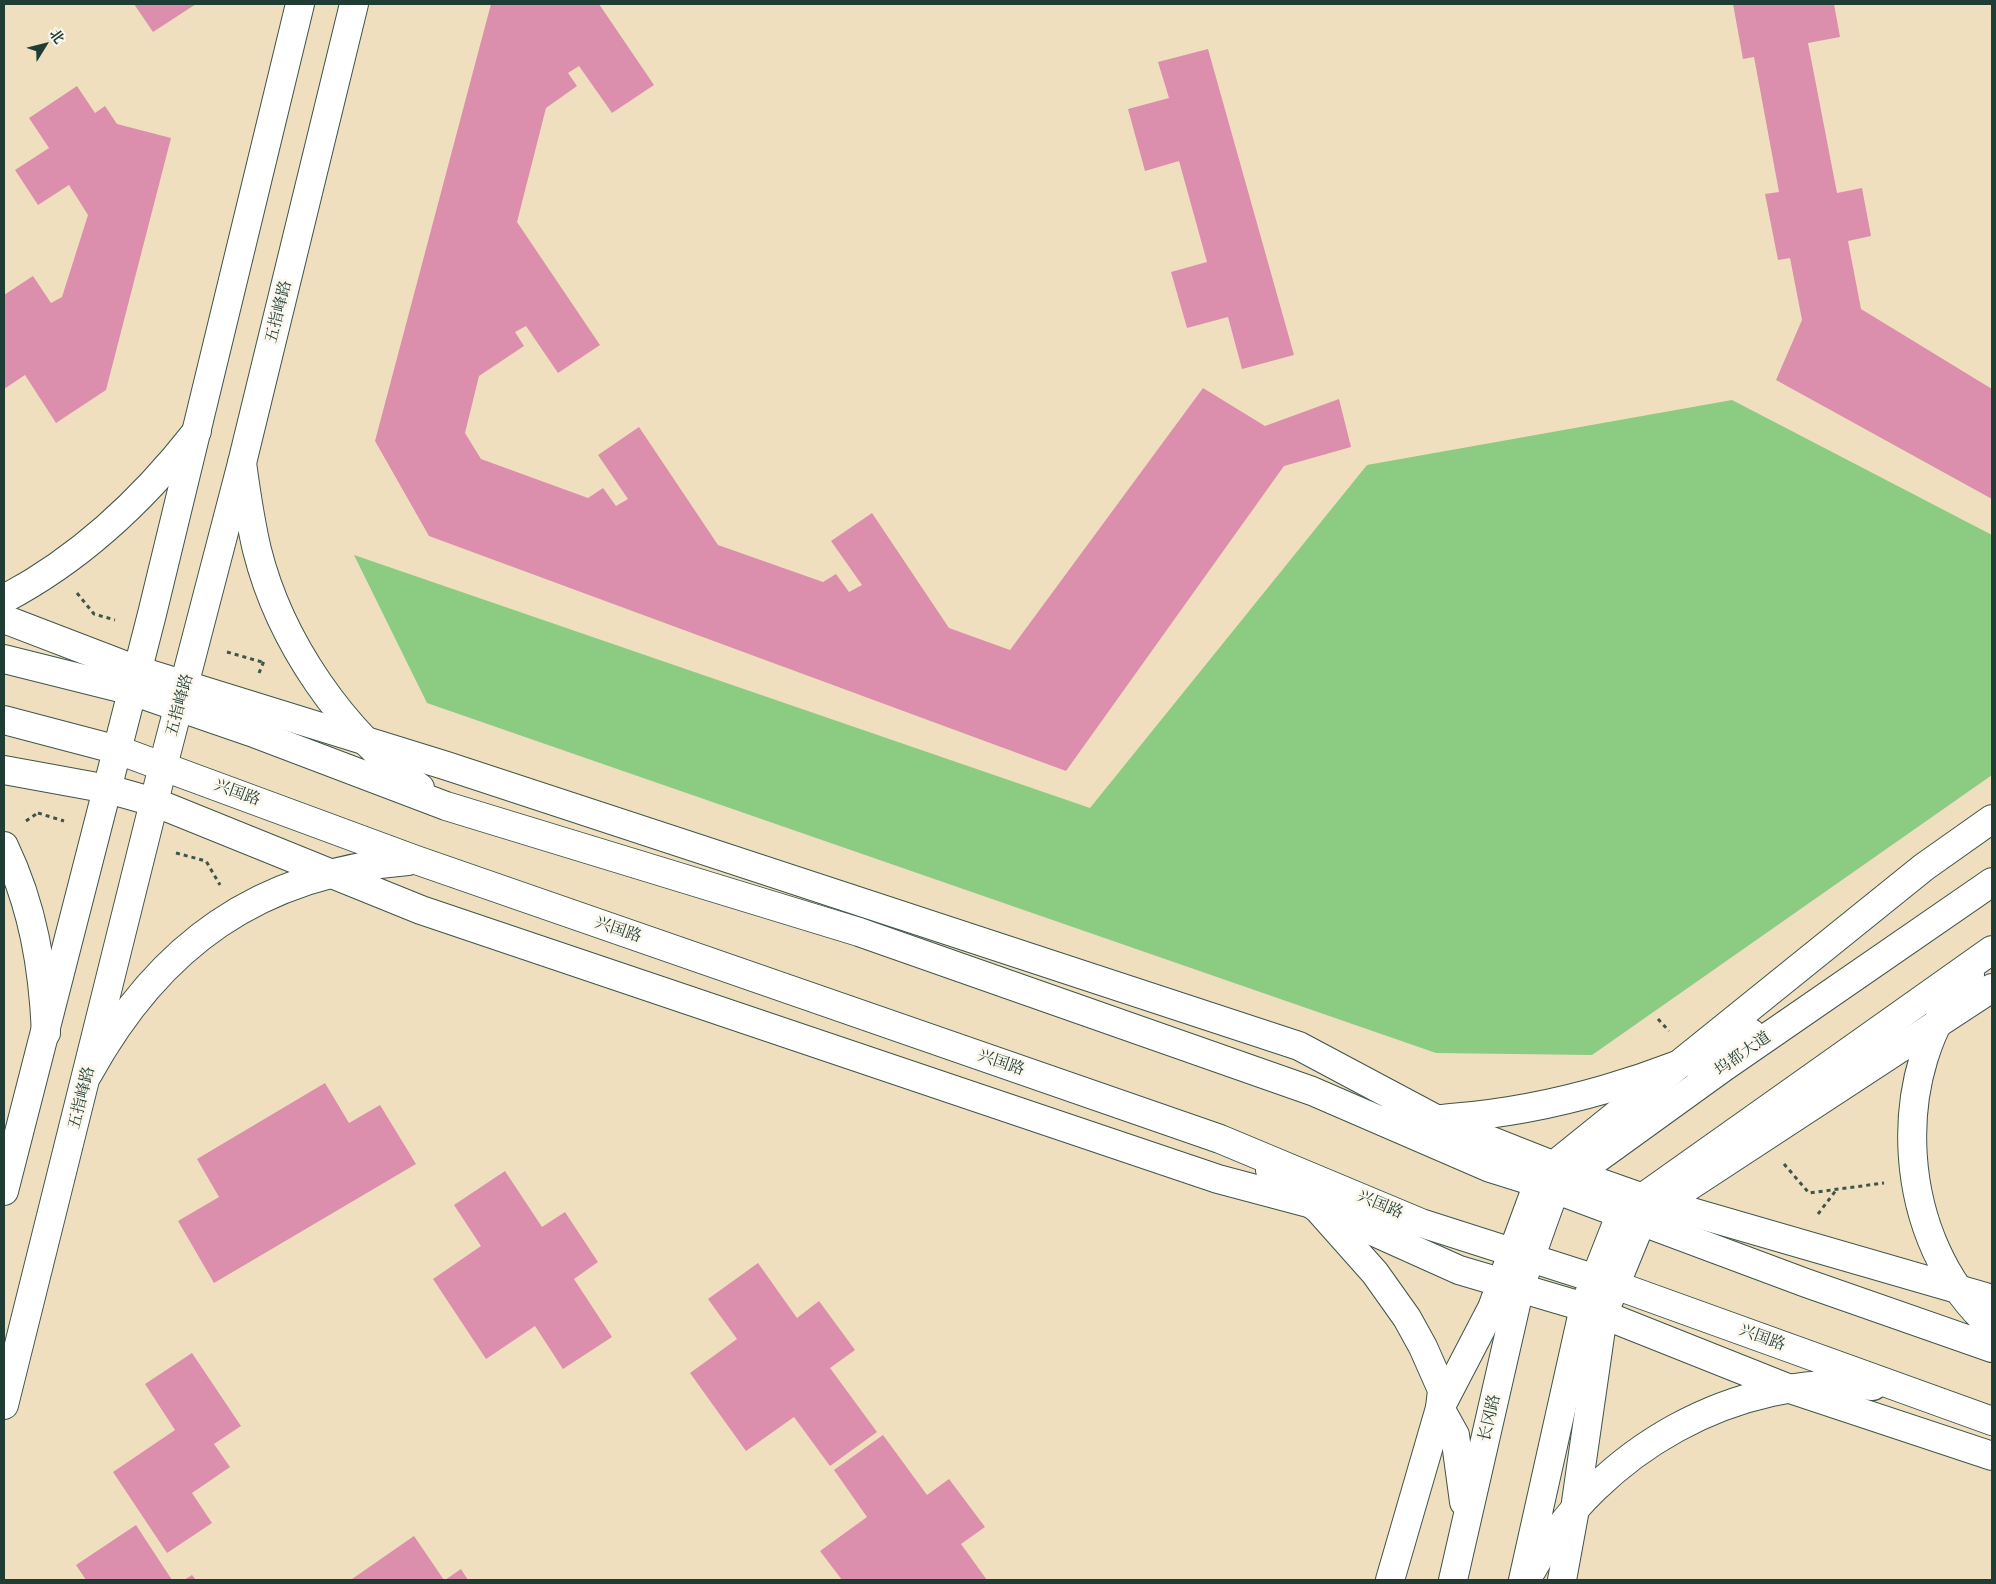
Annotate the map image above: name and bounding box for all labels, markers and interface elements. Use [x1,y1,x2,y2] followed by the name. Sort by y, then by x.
[20,20,70,70] north arrow
[46,25,69,47] text: 北
[262,279,296,345] street label: 五指峰路
[162,672,198,738] street label: 五指峰路
[211,776,263,810] street label: 兴国路
[592,913,644,947] street label: 兴国路
[1711,1028,1775,1080] street label: 坞都大道
[975,1046,1027,1080] street label: 兴国路
[65,1065,99,1131] street label: 五指峰路
[1354,1187,1406,1223] street label: 兴国路
[1736,1321,1788,1355] street label: 兴国路
[1475,1392,1505,1444] street label: 长冈路

